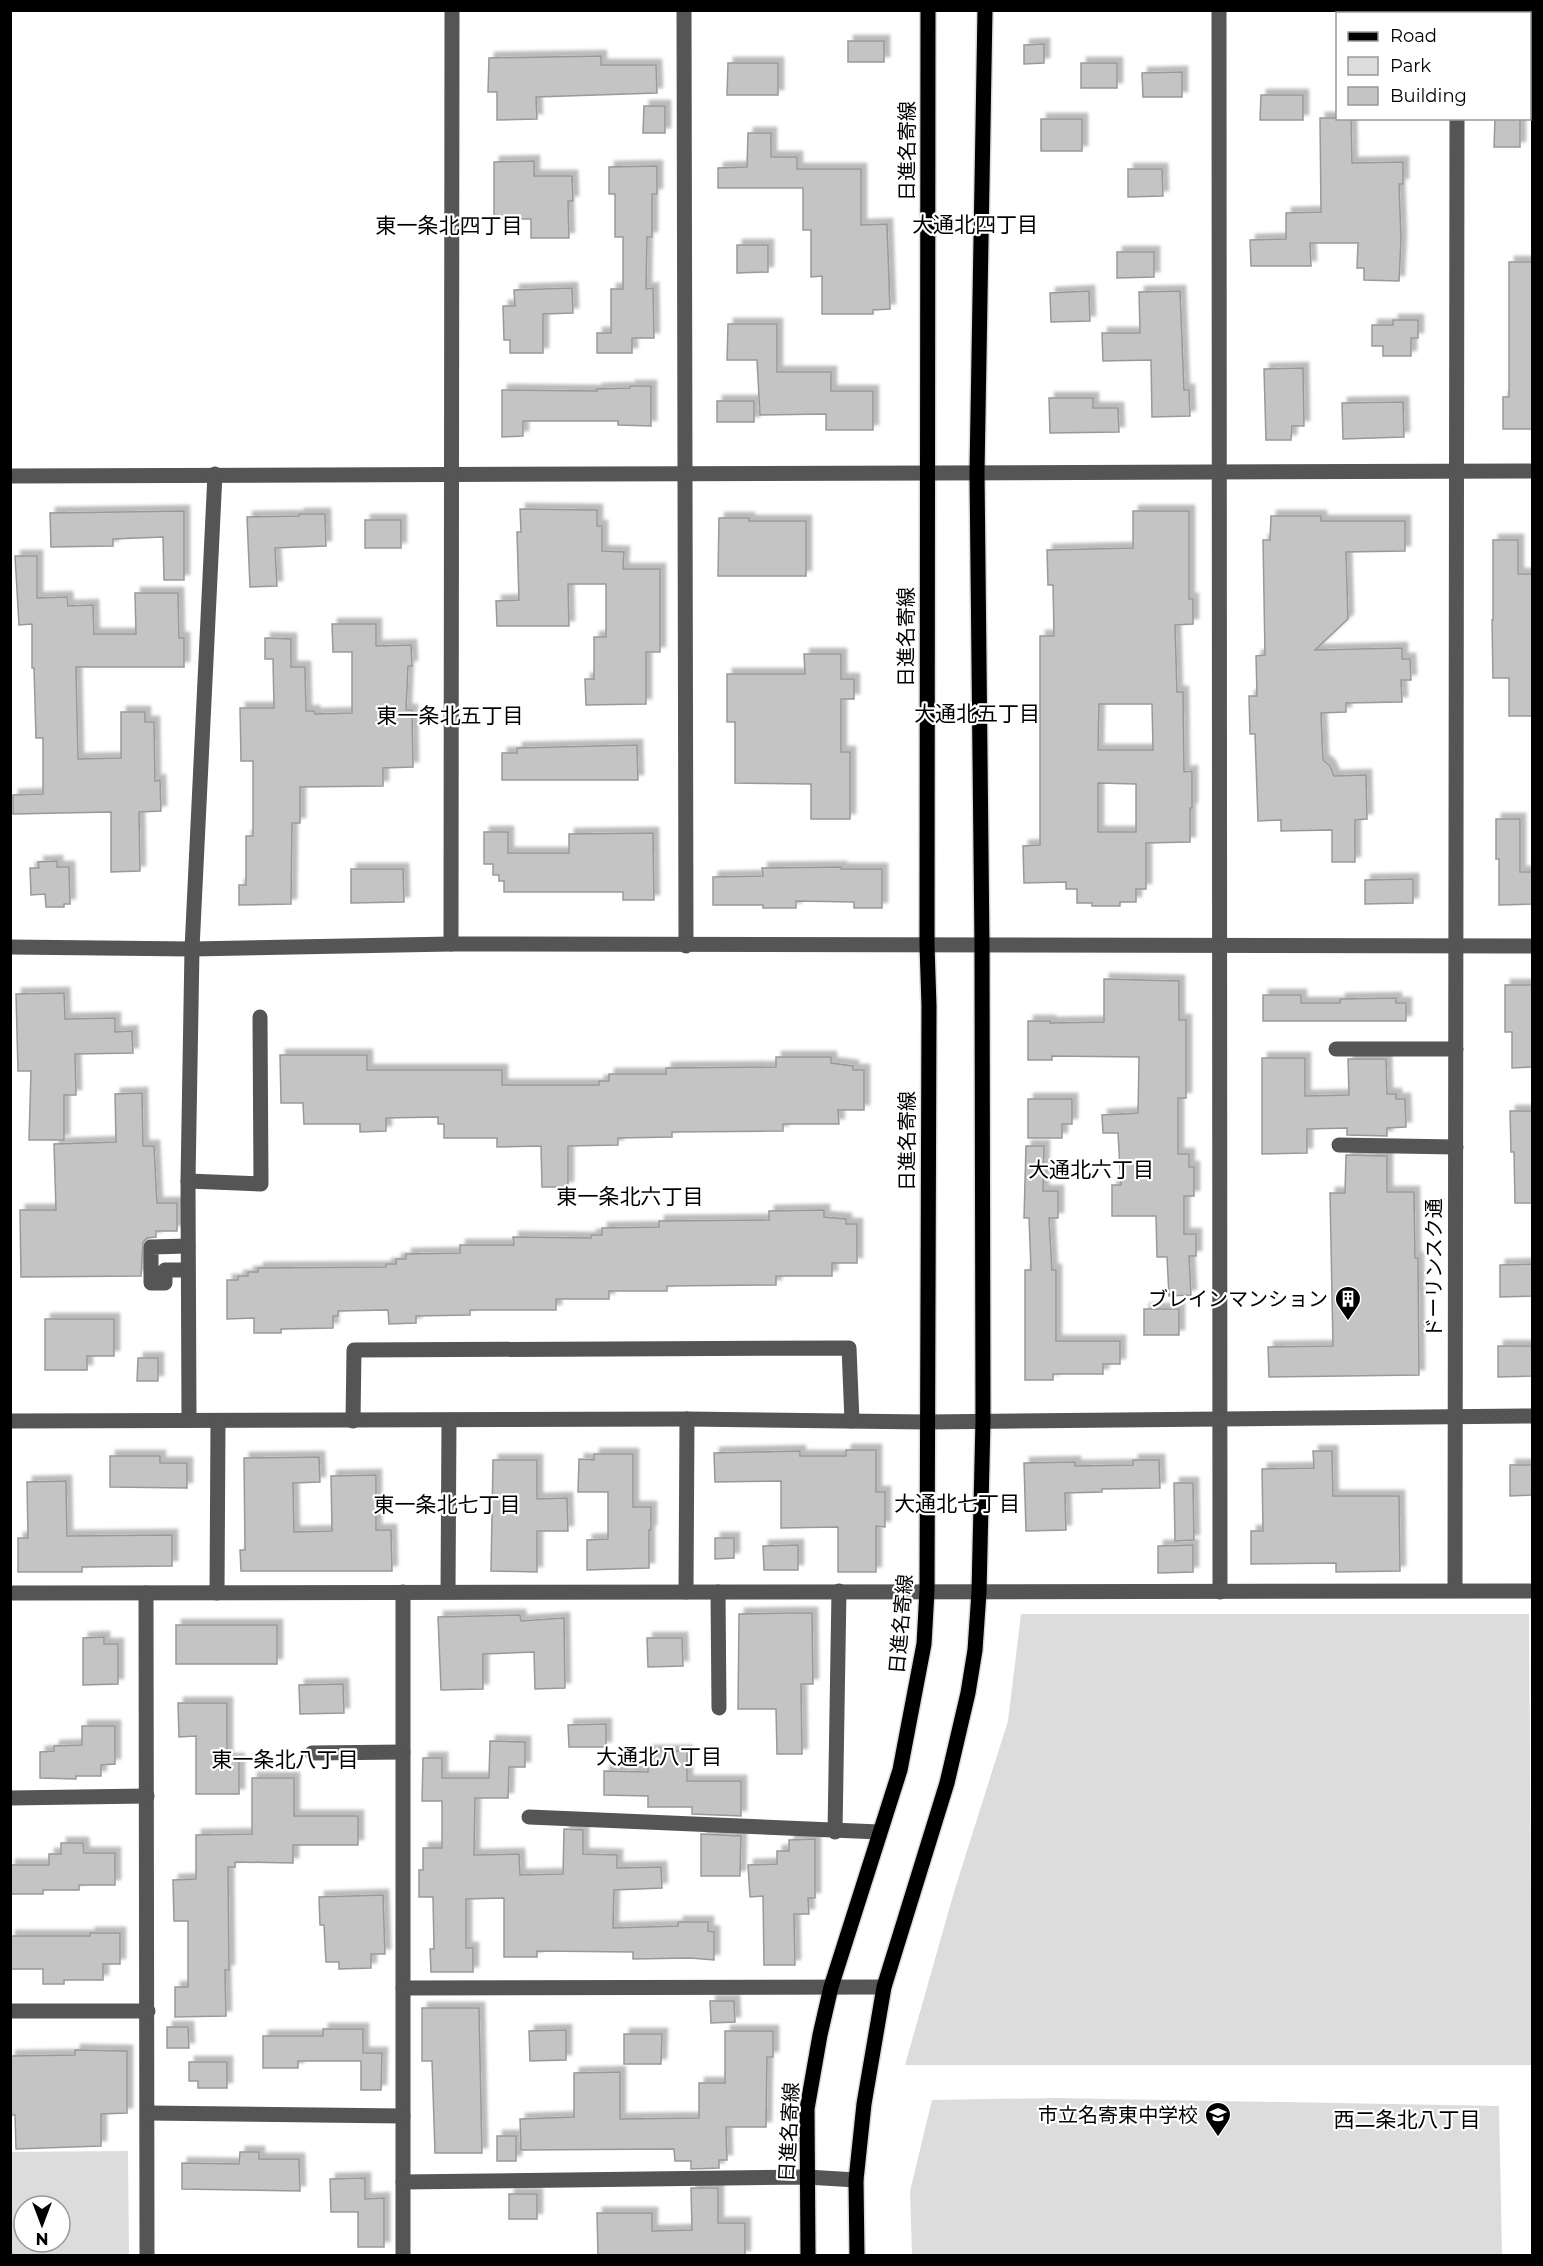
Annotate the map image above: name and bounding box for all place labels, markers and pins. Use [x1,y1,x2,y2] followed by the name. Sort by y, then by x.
[1333,1284,1363,1322] building icon: ブレインマンション
[1148,1287,1328,1311] place label: ブレインマンション
[1203,2100,1233,2138] school or university icon: 市立名寄東中学校
[1038,2103,1198,2127] place label: 市立名寄東中学校

